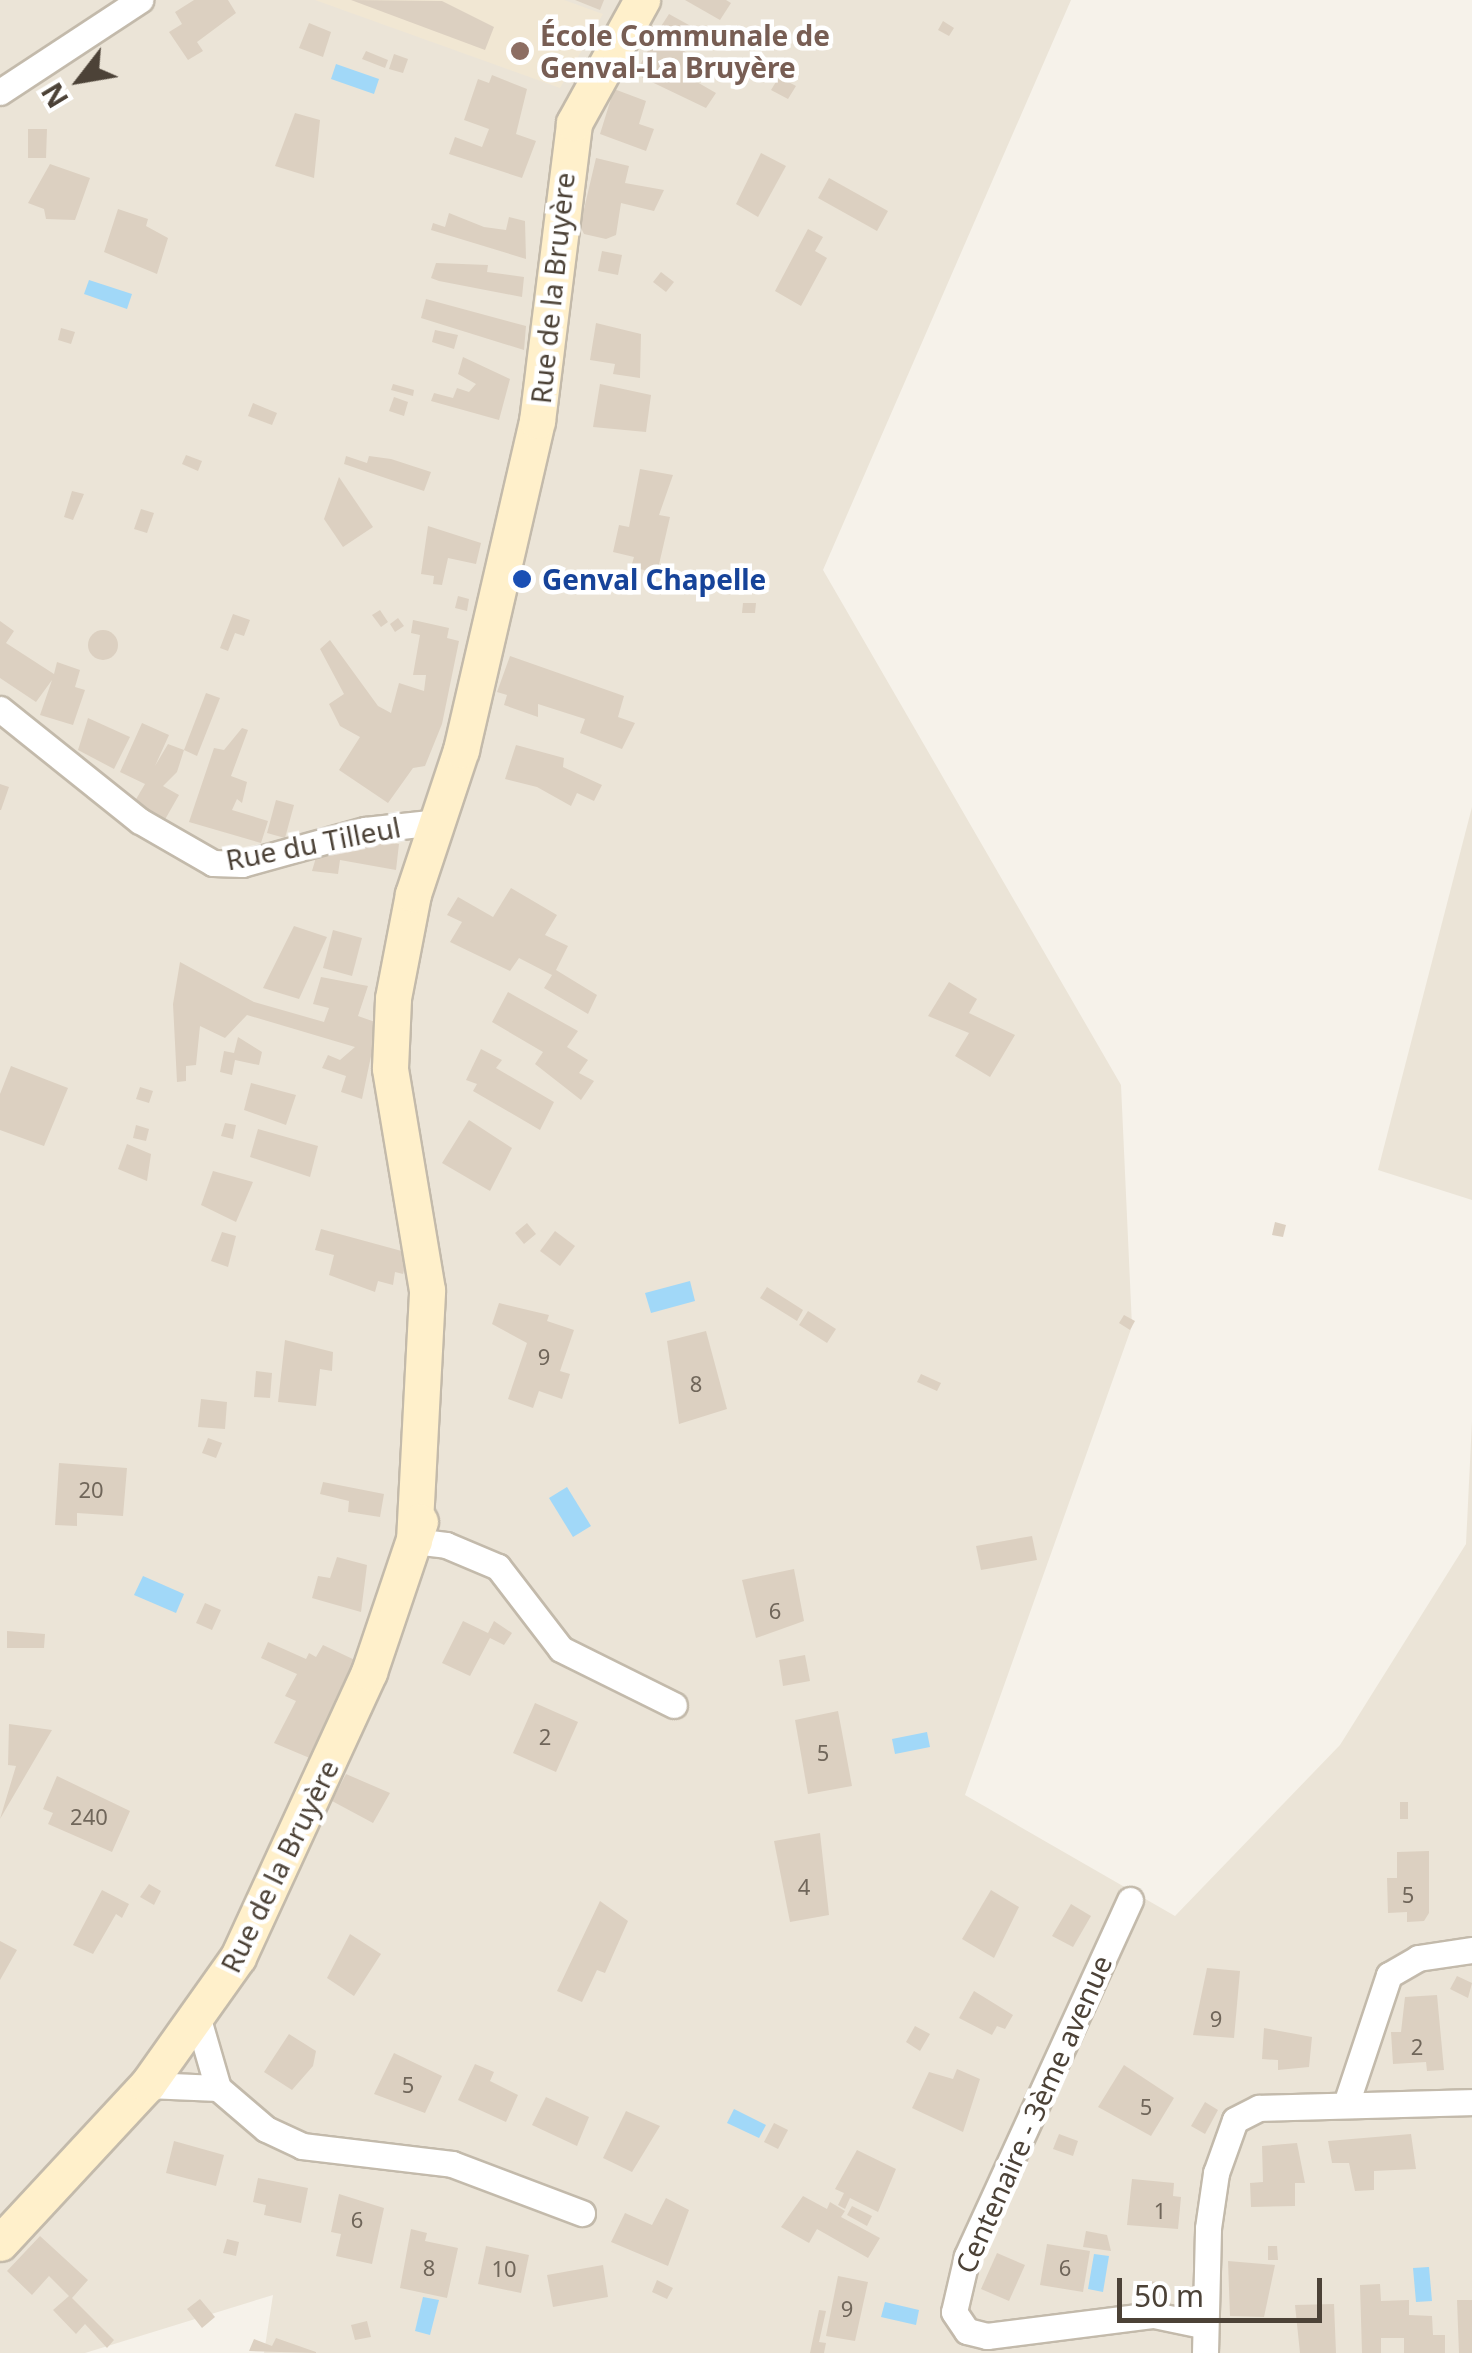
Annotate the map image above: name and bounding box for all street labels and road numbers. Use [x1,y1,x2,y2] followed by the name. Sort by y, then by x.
[523,171,581,405] street label: Rue de la Bruyère
[223,810,403,876] street label: Rue du Tilleul
[213,1754,345,1978] street label: Rue de la Bruyère
[948,1950,1118,2278] street label: Centenaire - 3ème avenue

